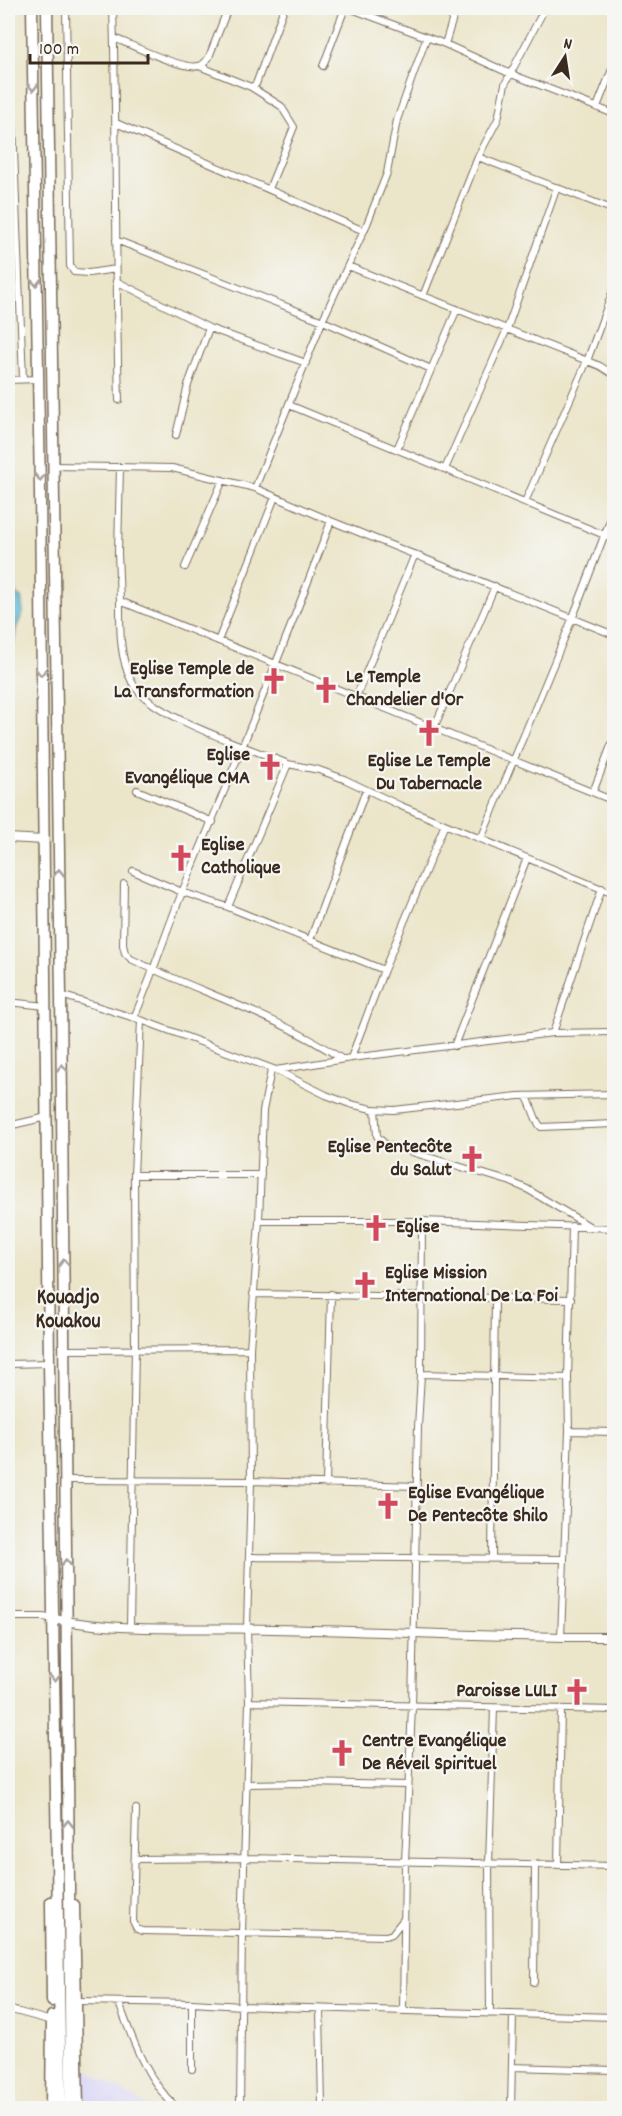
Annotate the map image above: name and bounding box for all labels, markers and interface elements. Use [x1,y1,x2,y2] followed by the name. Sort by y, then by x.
[30,27,148,65] scale bar
[535,27,595,87] north arrow
[561,33,574,57] text: N
[39,38,79,63] text: 100 m
[26,82,39,91] one-way arrow
[30,277,42,286] one-way arrow
[34,472,46,481] one-way arrow
[114,656,254,707] place label: Eglise Temple de La Transformation
[346,664,464,715] place label: Le Temple Chandelier d'Or
[259,666,289,696] church icon: Eglise Temple de La Transformation
[35,667,48,676] one-way arrow
[311,675,341,705] church icon: Le Temple Chandelier d'Or
[414,718,444,748] church icon: Eglise Le Temple Du Tabernacle
[125,742,250,793] place label: Eglise Evangélique CMA
[368,748,491,799] place label: Eglise Le Temple Du Tabernacle
[255,752,285,782] church icon: Eglise Evangélique CMA
[201,832,281,883] place label: Eglise Catholique
[166,843,196,873] church icon: Eglise Catholique
[53,869,66,878] one-way arrow
[56,1064,68,1073] one-way arrow
[328,1134,453,1185] place label: Eglise Pentecôte du Salut
[457,1144,487,1174] church icon: Eglise Pentecôte du Salut
[361,1213,391,1243] church icon: Eglise
[396,1214,440,1242] place label: Eglise
[57,1259,70,1268] one-way arrow
[385,1260,558,1311] place label: Eglise Mission International De La Foi
[350,1270,380,1300] church icon: Eglise Mission International De La Foi
[36,1284,100,1338] district label: Kouadjo Kouakou
[408,1480,548,1531] place label: Eglise Evangélique De Pentecôte Shilo
[373,1491,403,1521] church icon: Eglise Evangélique De Pentecôte Shilo
[60,1559,72,1568] one-way arrow
[49,1673,62,1682] one-way arrow
[562,1677,592,1707] church icon: Paroisse LULI
[456,1678,558,1706] place label: Paroisse LULI
[362,1728,506,1779] place label: Centre Evangélique De Réveil Spirituel
[327,1738,357,1768] church icon: Centre Evangélique De Réveil Spirituel
[62,1819,74,1828] one-way arrow

